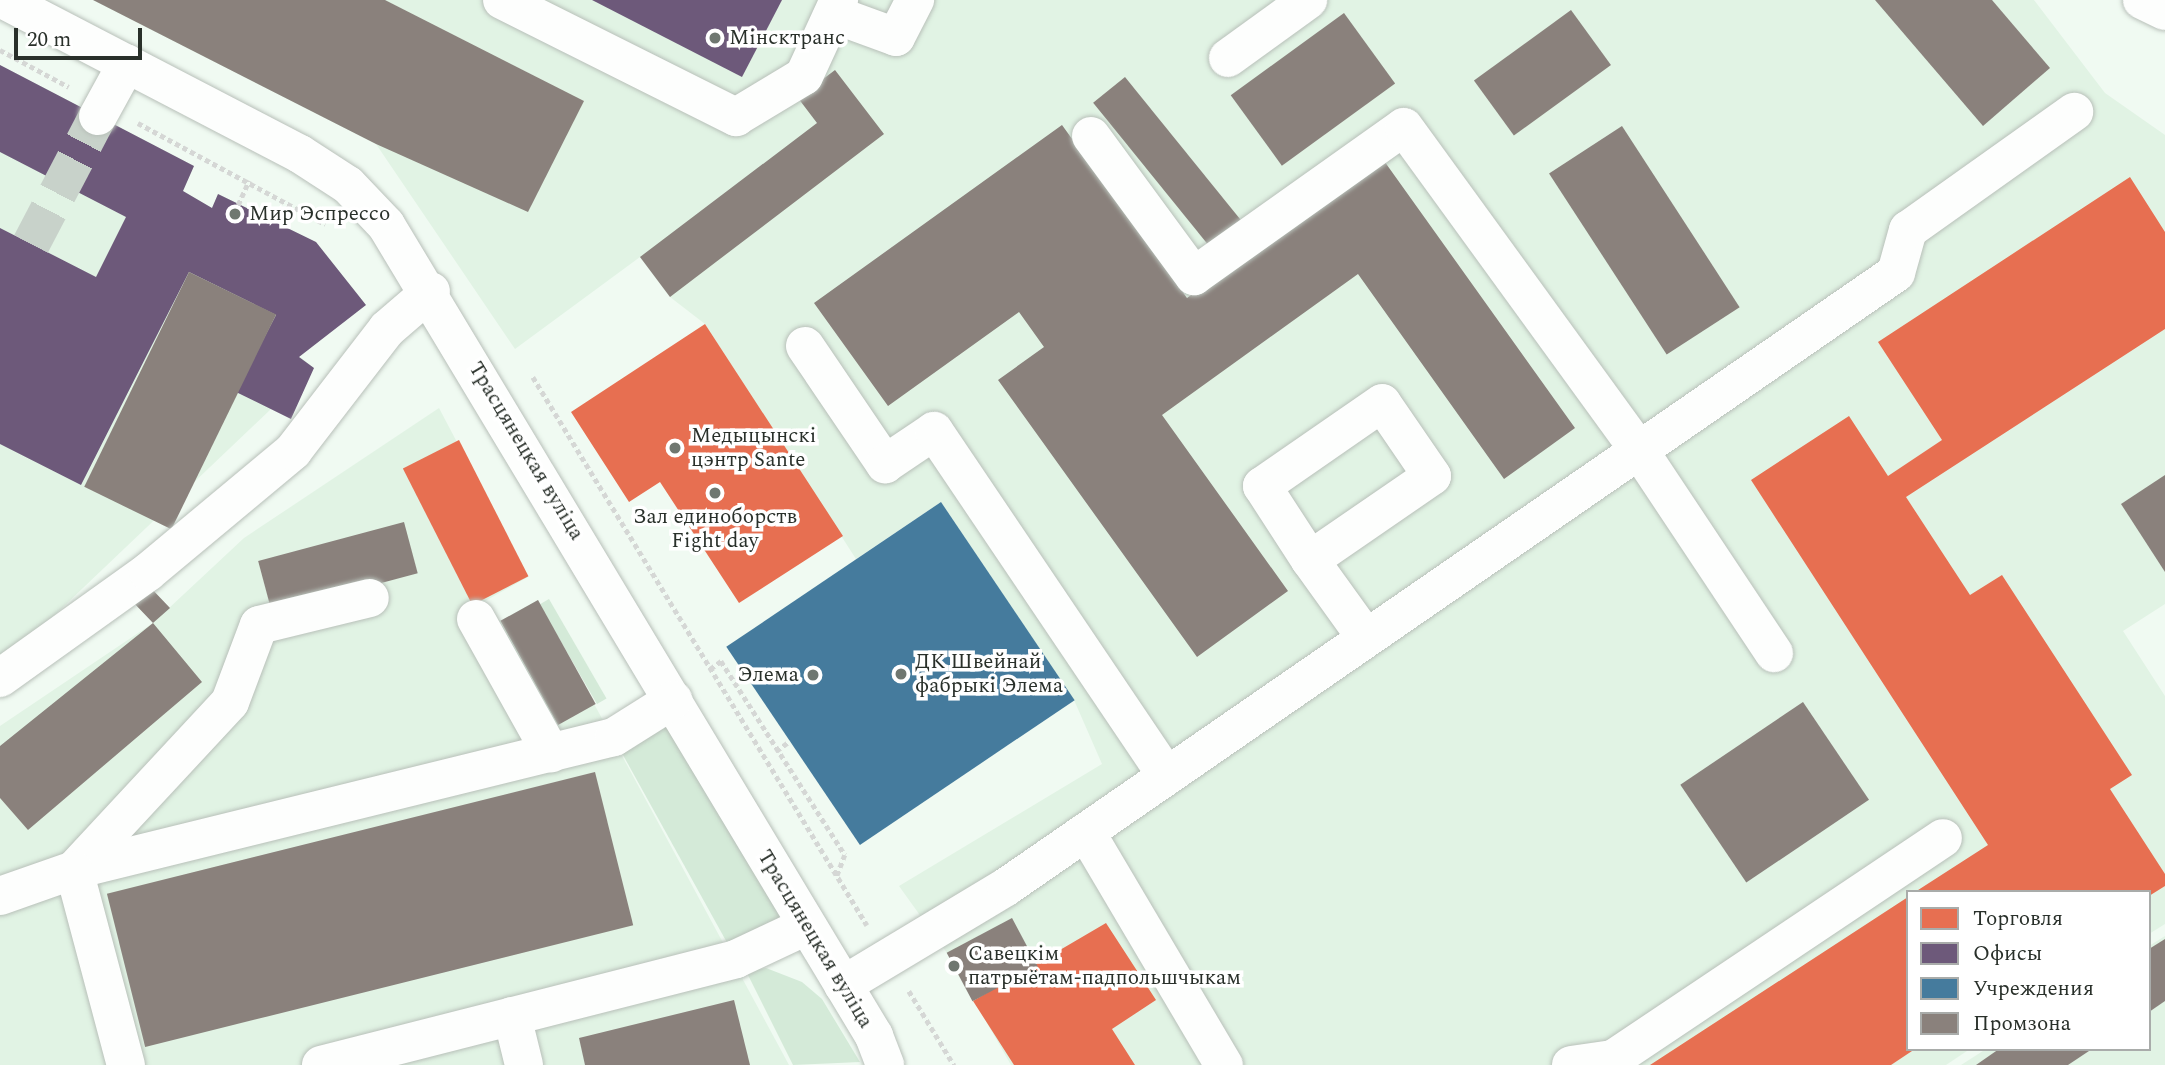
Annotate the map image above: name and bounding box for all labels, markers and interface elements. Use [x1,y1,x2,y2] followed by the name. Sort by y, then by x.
[18,14,145,58] scale bar
[27,24,71,56] text: 20 m
[729,25,845,51] place label: Мінсктранс
[707,30,723,46] marker: Мінсктранс
[249,201,390,227] place label: Мир Эспрессо
[227,206,243,222] marker: Мир Эспрессо
[463,357,589,545] street label: Трасцянецкая вуліца
[691,423,816,473] place label: Медыцынскі цэнтр Sante
[665,438,685,458] marker: Медыцынскі цэнтр Sante
[707,485,723,501] marker: Зал единоборств Fight day
[633,504,797,554] place label: Зал единоборств Fight day
[915,649,1063,699] place label: ДК Швейнай фабрыкі Элема
[737,662,799,688] place label: Элема
[893,666,909,682] marker: ДК Швейнай фабрыкі Элема
[805,667,821,683] marker: Элема
[752,845,878,1033] street label: Трасцянецкая вуліца
[1906,890,2151,1051] legend
[1973,903,2063,935] text: Торговля
[1973,938,2042,970] text: Офисы
[968,941,1241,991] place label: Савецкім патрыётам-падпольшчыкам
[946,958,962,974] marker: Савецкім патрыётам-падпольшчыкам
[1973,973,2094,1005] text: Учреждения
[1973,1008,2071,1040] text: Промзона

